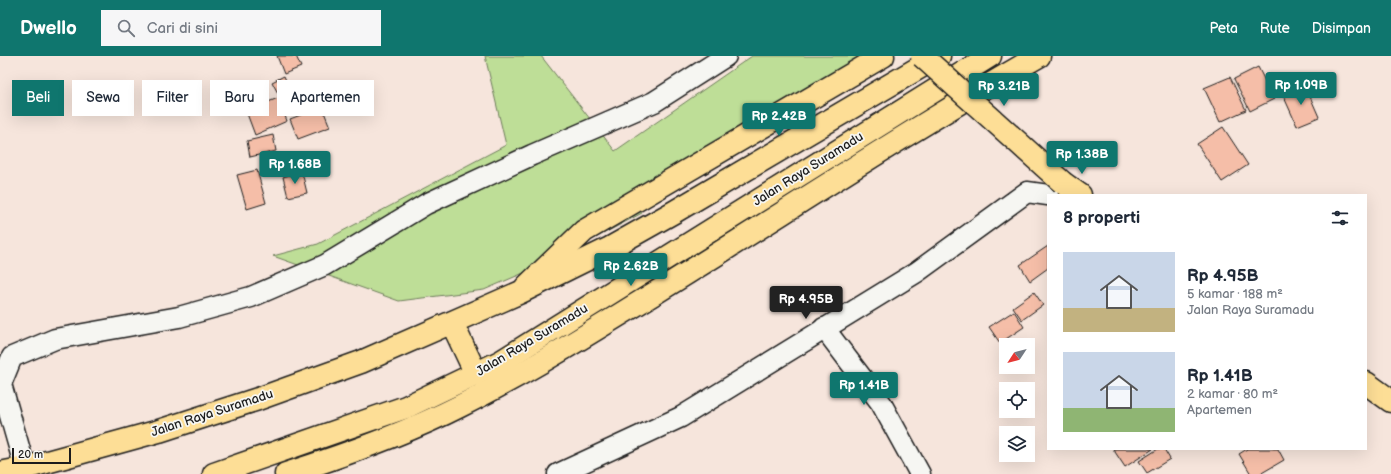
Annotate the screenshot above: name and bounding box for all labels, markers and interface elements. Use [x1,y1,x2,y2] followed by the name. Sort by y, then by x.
[101,10,381,46] search box
[20,17,77,40] text: Dwello
[115,17,137,39] icon: search
[147,19,218,38] text: Cari di sini
[1209,20,1238,37] text: Peta
[1260,20,1290,37] text: Rute
[1312,20,1371,37] text: Disimpan
[1260,72,1342,106] pin: Rp 1.09B
[963,73,1045,107] pin: Rp 3.21B
[1274,77,1328,93] text: Rp 1.09B
[978,78,1030,94] text: Rp 3.21B
[12,80,64,116] chip: Beli
[72,80,134,116] chip: Sewa
[142,80,202,116] chip: Filter
[210,80,269,116] chip: Baru
[277,80,374,116] chip: Apartemen
[738,103,820,137] pin: Rp 2.42B
[751,108,807,124] text: Rp 2.42B
[750,128,866,210] street label: Jalan Raya Suramadu
[1041,141,1123,175] pin: Rp 1.38B
[1056,146,1108,162] text: Rp 1.38B
[254,151,336,185] pin: Rp 1.68B
[268,156,322,172] text: Rp 1.68B
[1329,207,1351,229] icon: filters
[1063,208,1140,228] text: 8 properti
[590,253,672,287] pin: Rp 2.62B
[603,258,659,274] text: Rp 2.62B
[1187,266,1259,286] text: Rp 4.95B
[1095,268,1143,316] icon: home
[765,286,847,320] pin: Rp 4.95B
[1187,286,1283,302] text: 5 kamar · 188 m²
[779,291,833,307] text: Rp 4.95B
[473,300,591,380] street label: Jalan Raya Suramadu
[1187,302,1314,318] text: Jalan Raya Suramadu
[999,338,1035,374] north arrow
[999,338,1035,462] map controls
[1187,366,1253,386] text: Rp 1.41B
[1095,368,1143,416] icon: home
[823,372,905,406] pin: Rp 1.41B
[839,377,889,393] text: Rp 1.41B
[999,382,1035,418] button: locate
[149,386,275,440] street label: Jalan Raya Suramadu
[1187,386,1278,402] text: 2 kamar · 80 m²
[1187,402,1252,418] text: Apartemen
[999,426,1035,462] button: layers
[12,446,71,465] scale bar
[18,448,43,461] text: 20 m

